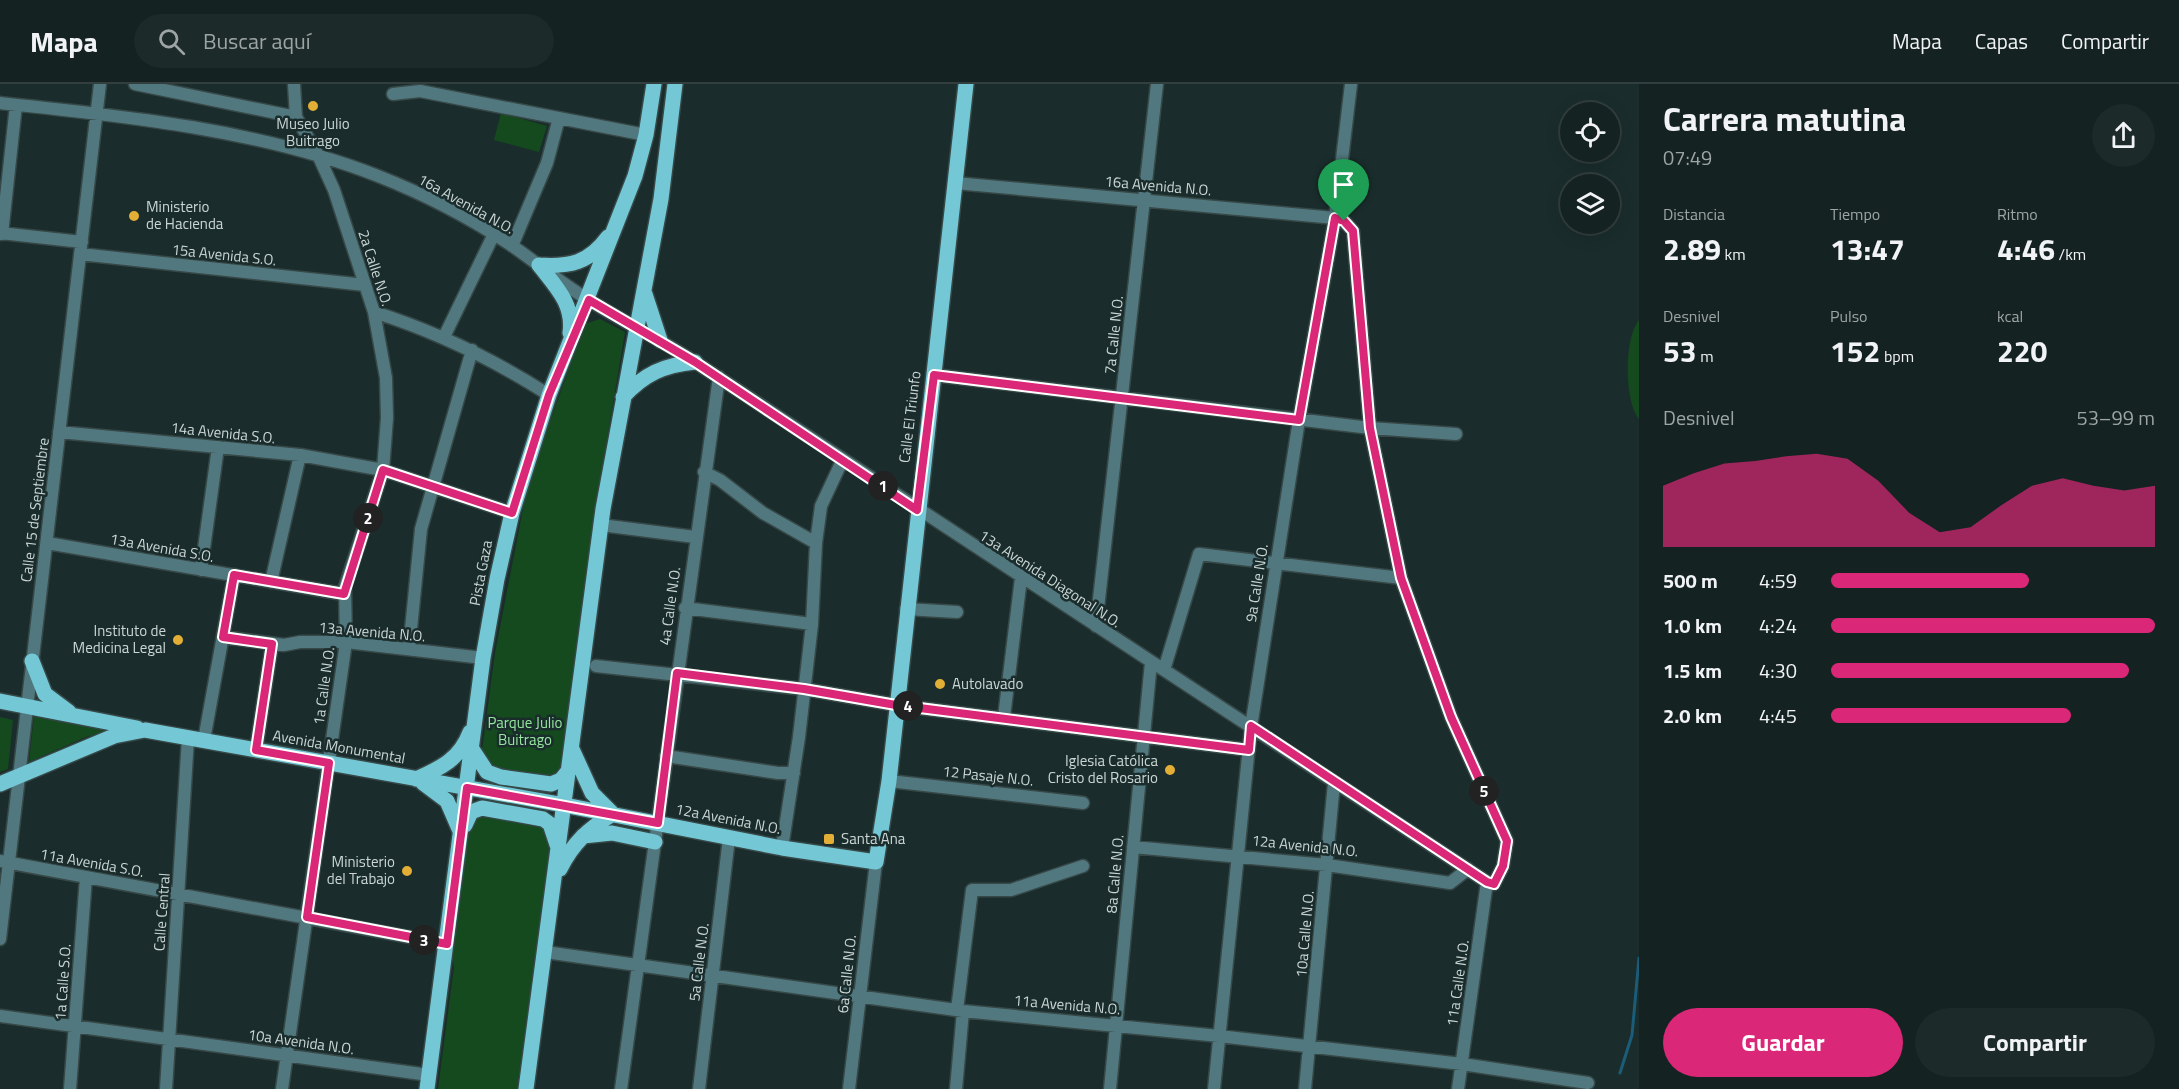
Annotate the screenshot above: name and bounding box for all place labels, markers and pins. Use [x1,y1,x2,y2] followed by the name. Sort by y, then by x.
[306,99,320,113] marker: Museo Julio Buitrago
[276,112,350,152] place label: Museo Julio Buitrago
[1318,159,1369,221] pin
[146,195,224,235] place label: Ministerio de Hacienda
[127,209,141,223] marker: Ministerio de Hacienda
[868,471,898,501] pin: 1
[353,503,383,533] pin: 2
[73,619,166,659] place label: Instituto de Medicina Legal
[171,633,185,647] marker: Instituto de Medicina Legal
[952,672,1024,695] place label: Autolavado
[933,677,947,691] marker: Autolavado
[893,691,923,721] pin: 4
[1048,749,1158,789] place label: Iglesia Católica Cristo del Rosario
[1163,763,1177,777] marker: Iglesia Católica Cristo del Rosario
[1469,776,1499,806] pin: 5
[841,827,906,850] place label: Santa Ana
[822,832,836,846] marker: Santa Ana
[327,850,395,890] place label: Ministerio del Trabajo
[400,864,414,878] marker: Ministerio del Trabajo
[409,925,439,955] pin: 3

